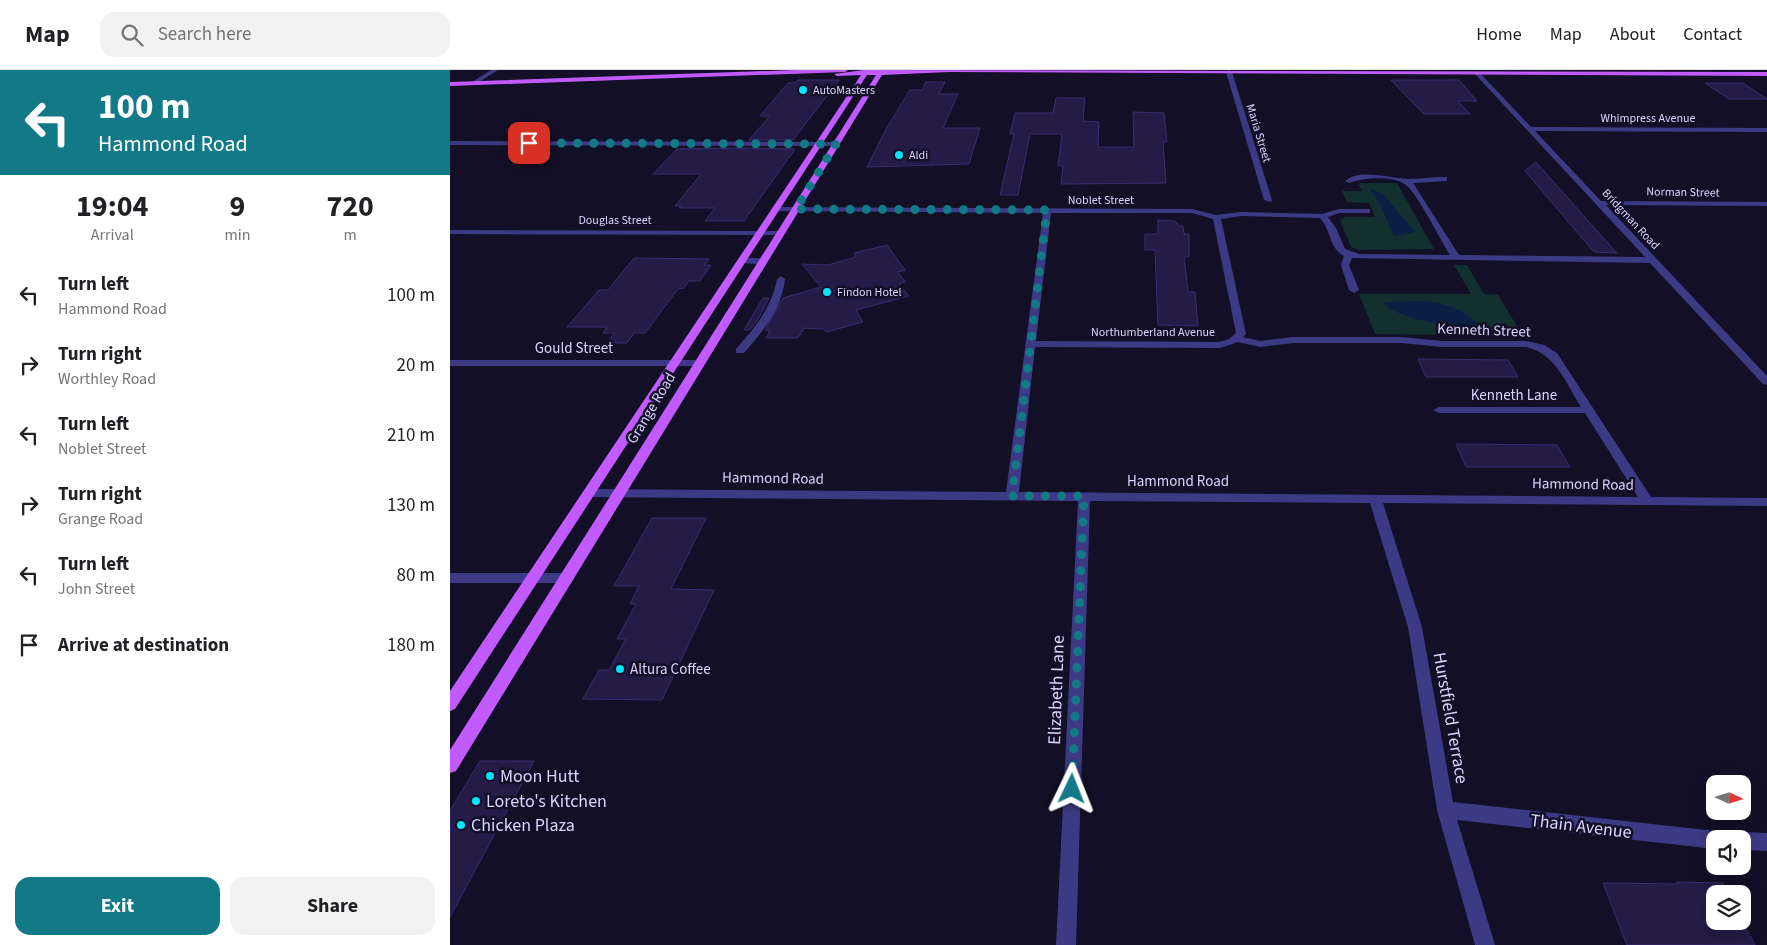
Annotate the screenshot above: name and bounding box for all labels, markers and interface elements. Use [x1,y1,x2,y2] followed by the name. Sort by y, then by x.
[100,12,450,57] search box
[25,17,70,52] text: Map
[118,21,146,49] icon: search
[158,21,251,48] text: Search here
[1476,22,1522,47] text: Home
[1550,22,1582,47] text: Map
[1610,22,1655,47] text: About
[1683,22,1742,47] text: Contact
[98,82,190,132] text: 100 m
[813,82,875,99] place label: AutoMasters
[797,84,809,96] marker: AutoMasters
[15,90,80,155] icon: left
[1242,102,1275,165] street label: Maria Street
[1601,110,1696,127] street label: Whimpress Avenue
[508,122,550,164] pin
[98,128,248,160] text: Hammond Road
[515,129,543,157] icon: arrive
[909,147,928,164] place label: Aldi
[893,149,905,161] marker: Aldi
[1646,183,1720,202] street label: Norman Street
[76,185,148,228] text: 19:04
[229,185,245,228] text: 9
[326,185,374,228] text: 720
[1598,185,1663,254] street label: Bridgman Road
[1068,192,1134,209] street label: Noblet Street
[578,212,652,229] street label: Douglas Street
[91,224,134,246] text: Arrival
[224,224,250,246] text: min
[344,224,357,246] text: m
[58,271,129,298] text: Turn left
[15,281,43,309] icon: left
[387,282,435,309] text: 100 m
[837,284,902,301] place label: Findon Hotel
[821,286,833,298] marker: Findon Hotel
[58,298,167,320] text: Hammond Road
[1437,318,1531,343] street label: Kenneth Street
[1091,324,1215,341] street label: Northumberland Avenue
[535,338,613,359] street label: Gould Street
[58,341,142,368] text: Turn right
[15,351,43,379] icon: right
[397,352,435,379] text: 20 m
[58,368,156,390] text: Worthley Road
[622,369,681,448] street label: Grange Road
[1471,385,1557,406] street label: Kenneth Lane
[58,411,129,438] text: Turn left
[15,421,43,449] icon: left
[387,422,435,449] text: 210 m
[58,438,146,460] text: Noblet Street
[722,467,824,490] street label: Hammond Road
[1127,471,1229,492] street label: Hammond Road
[1532,473,1634,496] street label: Hammond Road
[58,481,142,508] text: Turn right
[15,491,43,519] icon: right
[387,492,435,519] text: 130 m
[58,508,143,530] text: Grange Road
[58,551,129,578] text: Turn left
[15,561,43,589] icon: left
[397,562,435,589] text: 80 m
[58,578,135,600] text: John Street
[15,631,43,659] icon: arrive
[58,632,229,659] text: Arrive at destination
[387,632,435,659] text: 180 m
[1042,635,1071,745] street label: Elizabeth Lane
[1427,650,1474,786] street label: Hurstfield Terrace
[630,659,711,680] place label: Altura Coffee
[614,663,626,675] marker: Altura Coffee
[1045,762,1097,814] position arrow
[500,764,579,789] place label: Moon Hutt
[484,770,496,782] marker: Moon Hutt
[1706,775,1751,820] north arrow
[1706,775,1751,930] map controls
[486,789,607,814] place label: Loreto's Kitchen
[470,795,482,807] marker: Loreto's Kitchen
[1529,808,1633,845] street label: Thain Avenue
[471,813,575,838] place label: Chicken Plaza
[455,819,467,831] marker: Chicken Plaza
[1706,830,1751,875] button: sound
[15,877,220,935] button: Exit
[230,877,435,935] button: Share
[1706,885,1751,930] button: layers

